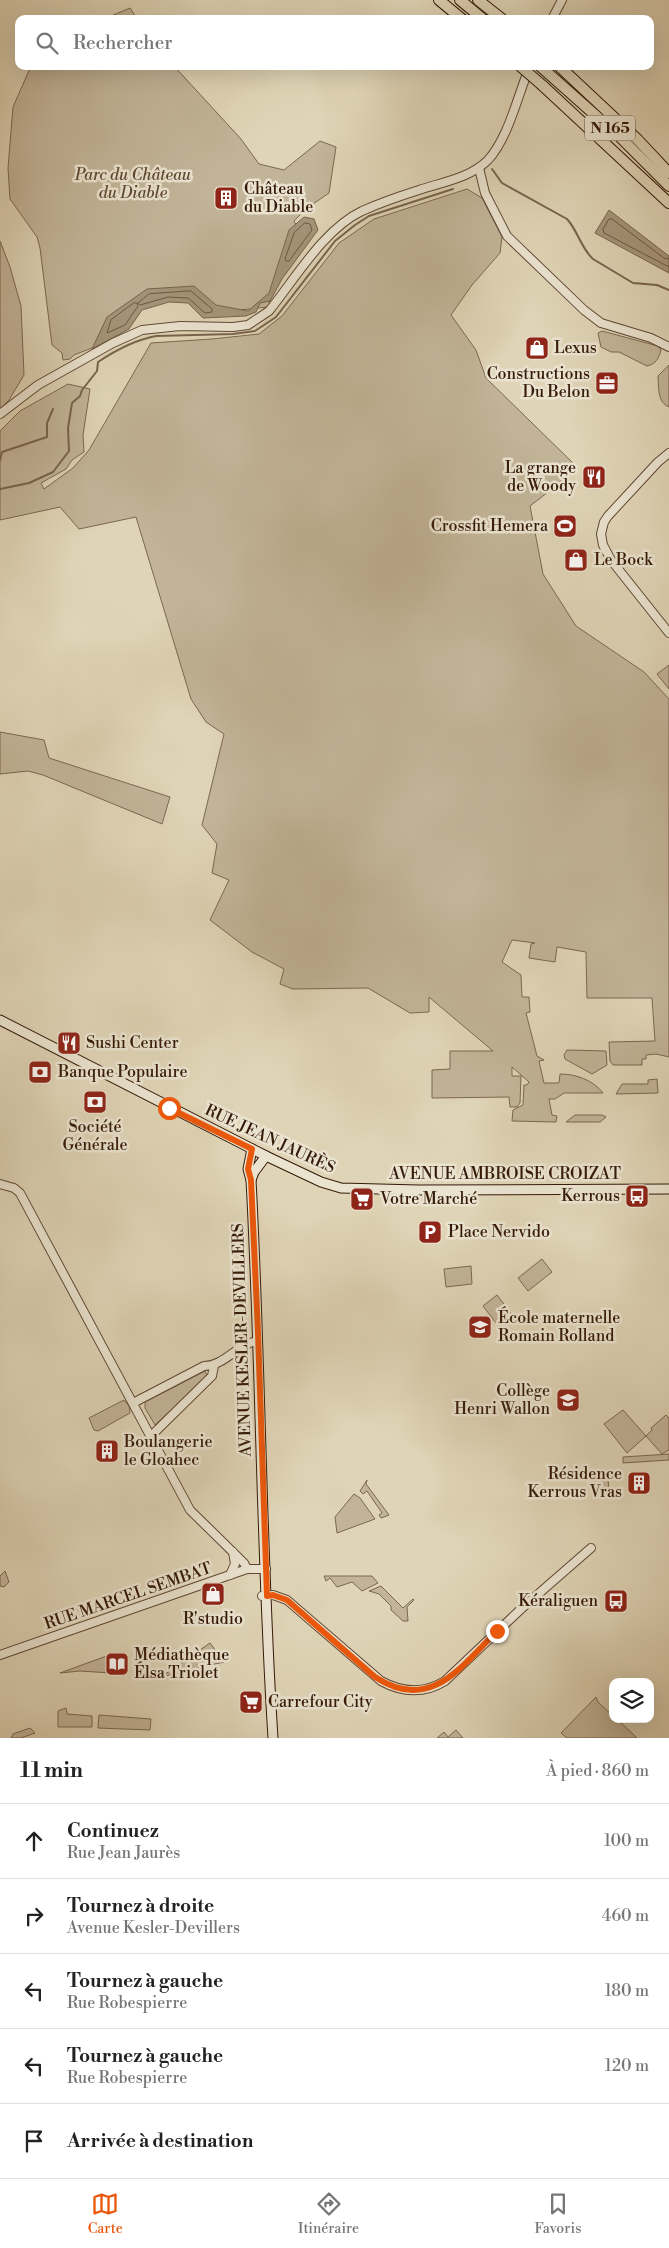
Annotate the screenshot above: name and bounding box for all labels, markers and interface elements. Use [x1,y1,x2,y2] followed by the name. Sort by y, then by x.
[15,15,654,70] search box
[33,29,61,57] icon: search
[73,31,172,55] text: Rechercher
[585,116,635,140] road number: N 165
[74,165,192,203] park label: Parc du Château du Diable
[244,179,313,217] place label: Château du Diable
[213,185,239,211] building icon: Château du Diable
[524,335,550,361] shop icon: Lexus
[554,338,597,358] place label: Lexus
[487,364,590,402] place label: Constructions Du Belon
[594,370,620,396] office icon: Constructions Du Belon
[505,458,576,496] place label: La grange de Woody
[581,464,607,490] restaurant icon: La grange de Woody
[552,513,578,539] sports icon: Crossfit Hemera
[431,516,549,536] place label: Crossfit Hemera
[563,547,589,573] shop icon: Le Bock
[594,550,654,570] place label: Le Bock
[56,1030,82,1056] restaurant icon: Sushi Center
[86,1033,179,1053] place label: Sushi Center
[27,1059,53,1085] bank icon: Banque Populaire
[57,1062,187,1082] place label: Banque Populaire
[82,1089,108,1115] bank icon: Société Générale
[158,1097,181,1120] route start
[202,1098,339,1178] street label: RUE JEAN JAURÈS
[62,1117,128,1155] place label: Société Générale
[388,1164,621,1184] street label: AVENUE AMBROISE CROIZAT
[624,1183,650,1209] bus stop icon: Kerrous
[349,1186,375,1212] supermarket icon: Votre Marché
[561,1186,620,1206] place label: Kerrous
[379,1189,477,1209] place label: Votre Marché
[417,1219,443,1245] parking icon: Place Nervido
[448,1222,550,1242] place label: Place Nervido
[228,1223,256,1458] street label: AVENUE KESLER-DEVILLERS
[498,1306,620,1346] place label: École maternelle Romain Rolland
[467,1314,493,1340] school or university icon: École maternelle Romain Rolland
[454,1381,550,1419] place label: Collège Henri Wallon
[555,1387,581,1413] school or university icon: Collège Henri Wallon
[123,1432,213,1470] place label: Boulangerie le Gloahec
[94,1438,120,1464] building icon: Boulangerie le Gloahec
[528,1464,622,1502] place label: Résidence Kerrous Vras
[626,1470,652,1496] building icon: Résidence Kerrous Vras
[42,1558,214,1634] street label: RUE MARCEL SEMBAT
[200,1581,226,1607] shop icon: R'studio
[603,1588,629,1614] bus stop icon: Kéraliguen
[518,1591,598,1611] place label: Kéraliguen
[183,1609,243,1629] place label: R'studio
[486,1620,509,1643] route end
[134,1645,229,1683] place label: Médiathèque Élsa Triolet
[104,1651,130,1677] library icon: Médiathèque Élsa Triolet
[609,1678,654,1723] map controls
[609,1678,654,1723] button: layers
[238,1689,264,1715] supermarket icon: Carrefour City
[268,1692,373,1712] place label: Carrefour City
[20,1758,83,1784] text: 11 min
[546,1761,649,1781] text: À pied · 860 m
[67,1819,159,1843] text: Continuez
[20,1827,48,1855] icon: ahead
[604,1831,649,1851] text: 100 m
[67,1843,180,1863] text: Rue Jean Jaurès
[67,1894,214,1918] text: Tournez à droite
[20,1902,48,1930] icon: right
[602,1906,649,1926] text: 460 m
[67,1918,240,1938] text: Avenue Kesler-Devillers
[67,1969,223,1993] text: Tournez à gauche
[20,1977,48,2005] icon: left
[605,1981,649,2001] text: 180 m
[67,1993,187,2013] text: Rue Robespierre
[67,2044,223,2068] text: Tournez à gauche
[20,2052,48,2080] icon: left
[605,2056,649,2076] text: 120 m
[67,2068,187,2088] text: Rue Robespierre
[20,2127,48,2155] icon: arrive
[67,2129,253,2153] text: Arrivée à destination
[88,2190,123,2238] tab: Carte
[298,2190,359,2238] tab: Itinéraire
[534,2190,581,2238] tab: Favoris

